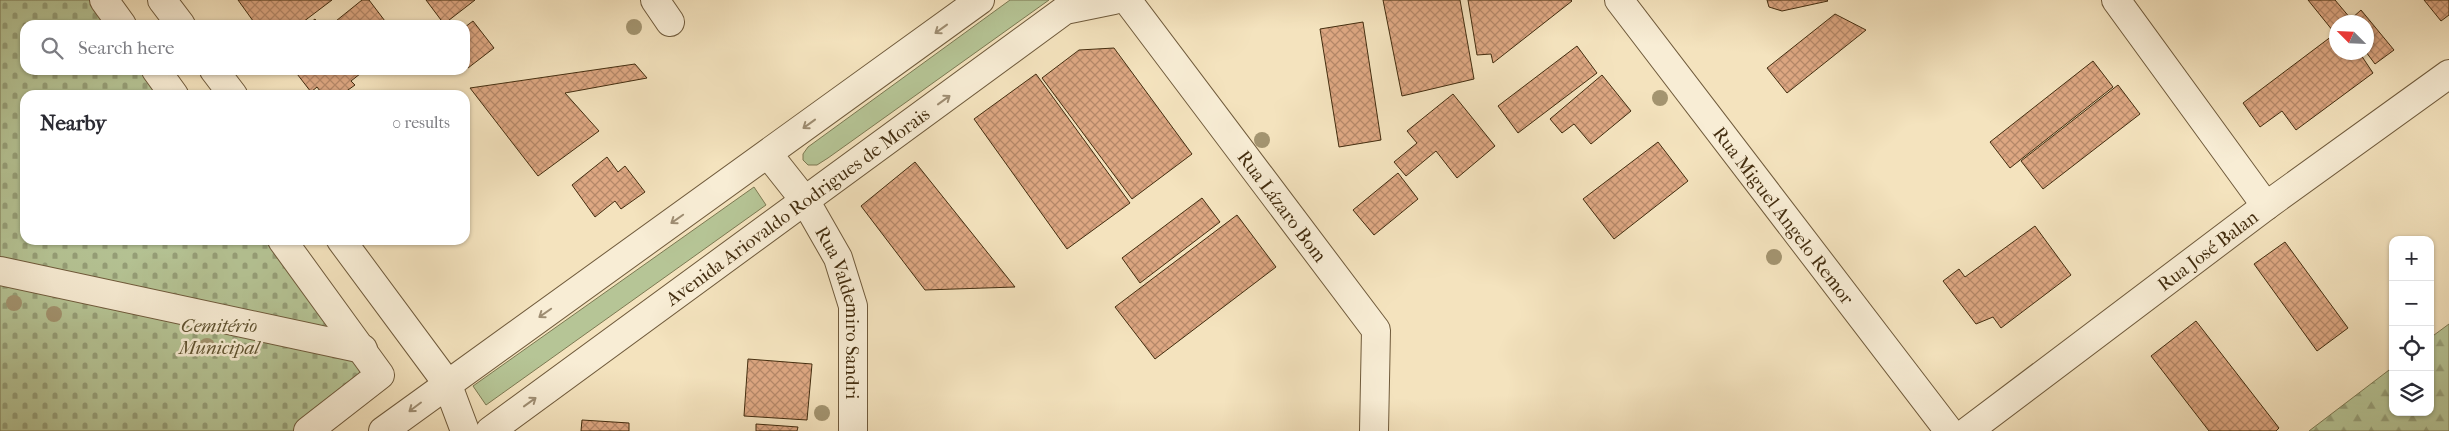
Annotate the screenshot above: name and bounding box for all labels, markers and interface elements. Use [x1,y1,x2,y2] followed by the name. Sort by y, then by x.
[2329,15,2374,60] north arrow
[20,20,470,75] search box
[935,23,948,34] one-way arrow
[38,34,66,62] icon: search
[78,37,174,59] text: Search here
[937,95,951,105] one-way arrow
[661,103,934,311] street label: Avenida Ariovaldo Rodrigues de Morais
[40,111,106,135] text: Nearby
[392,113,450,132] text: 0 results
[802,119,816,129] one-way arrow
[1708,123,1858,310] street label: Rua Miguel Angelo Remor
[1232,146,1331,267] street label: Rua Lázaro Bom
[2153,206,2263,296] street label: Rua José Balan
[671,213,684,224] one-way arrow
[810,223,863,400] street label: Rua Valdemiro Sandri
[2389,236,2434,416] map controls
[2389,236,2434,281] button: +
[2389,281,2434,326] button: −
[538,308,552,318] one-way arrow
[177,315,261,359] park label: Cemitério Municipal
[2389,326,2434,371] button: locate
[2389,371,2434,416] button: layers
[523,397,537,407] one-way arrow
[408,402,422,412] one-way arrow

